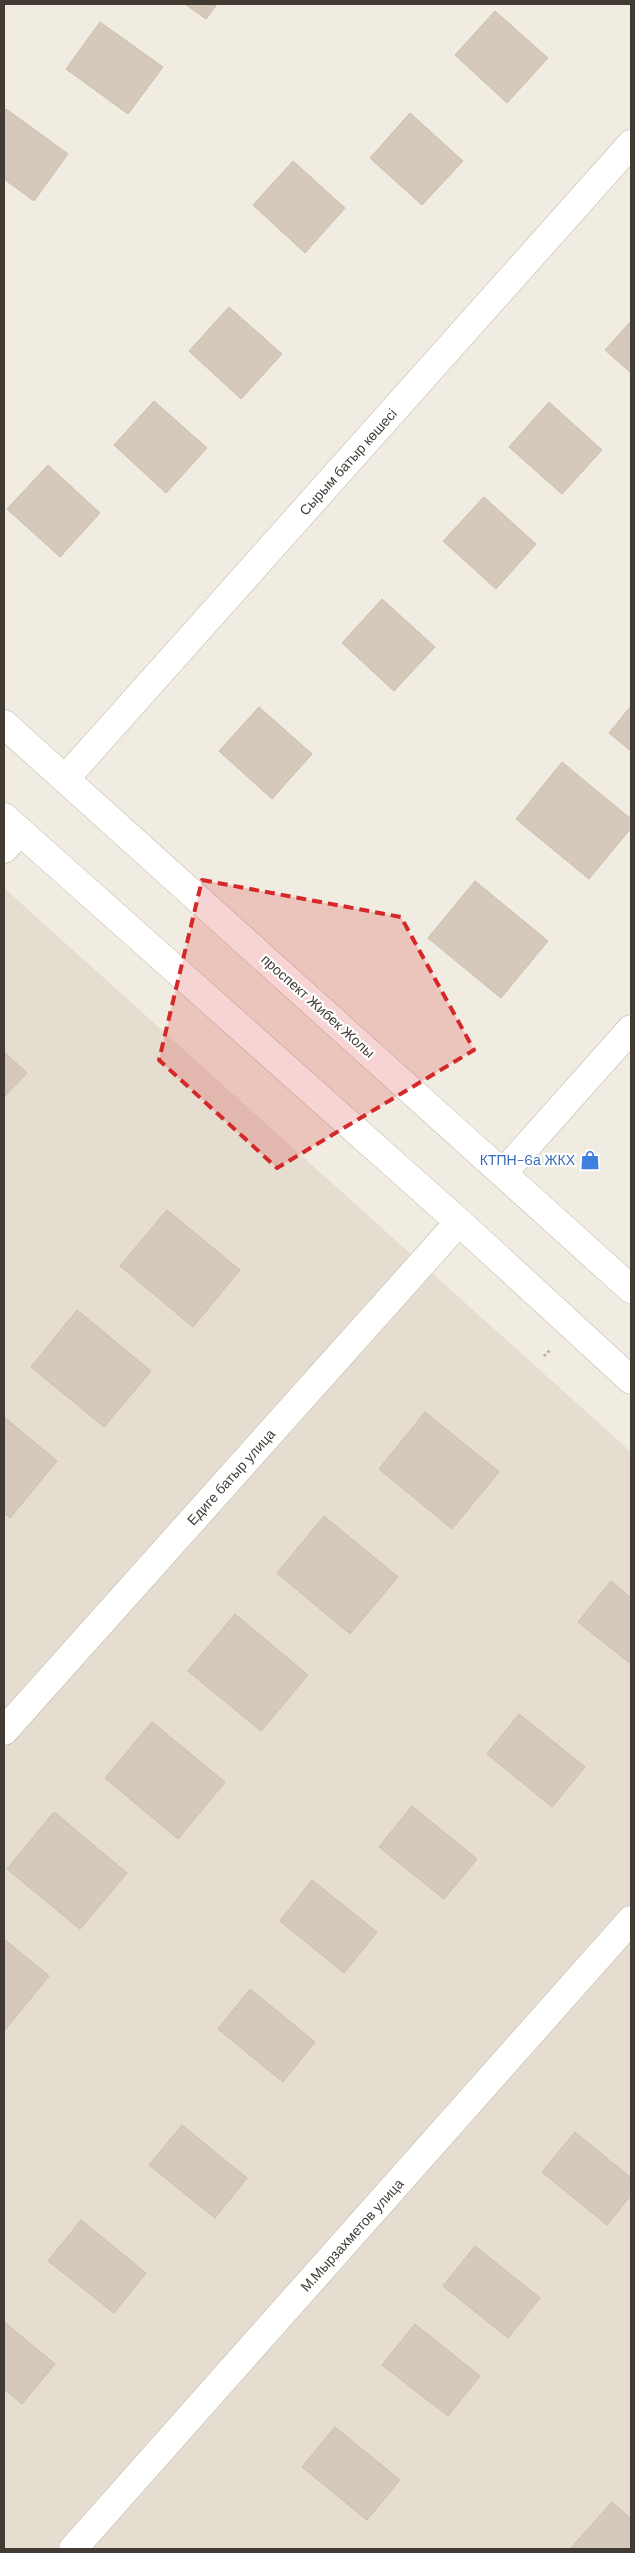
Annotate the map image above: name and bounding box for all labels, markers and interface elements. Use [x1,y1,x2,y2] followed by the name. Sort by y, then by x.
[295,405,401,519] street label: Сырым батыр көшесі
[257,950,379,1062] street label: проспект Жибек Жолы
[579,1149,601,1171] shop icon: КТПН-6а ЖКХ
[480,1151,576,1169] place label: КТПН-6а ЖКХ
[183,1425,279,1529] street label: Едиге батыр улица
[297,2175,408,2295] street label: М.Мырзахметов улица

